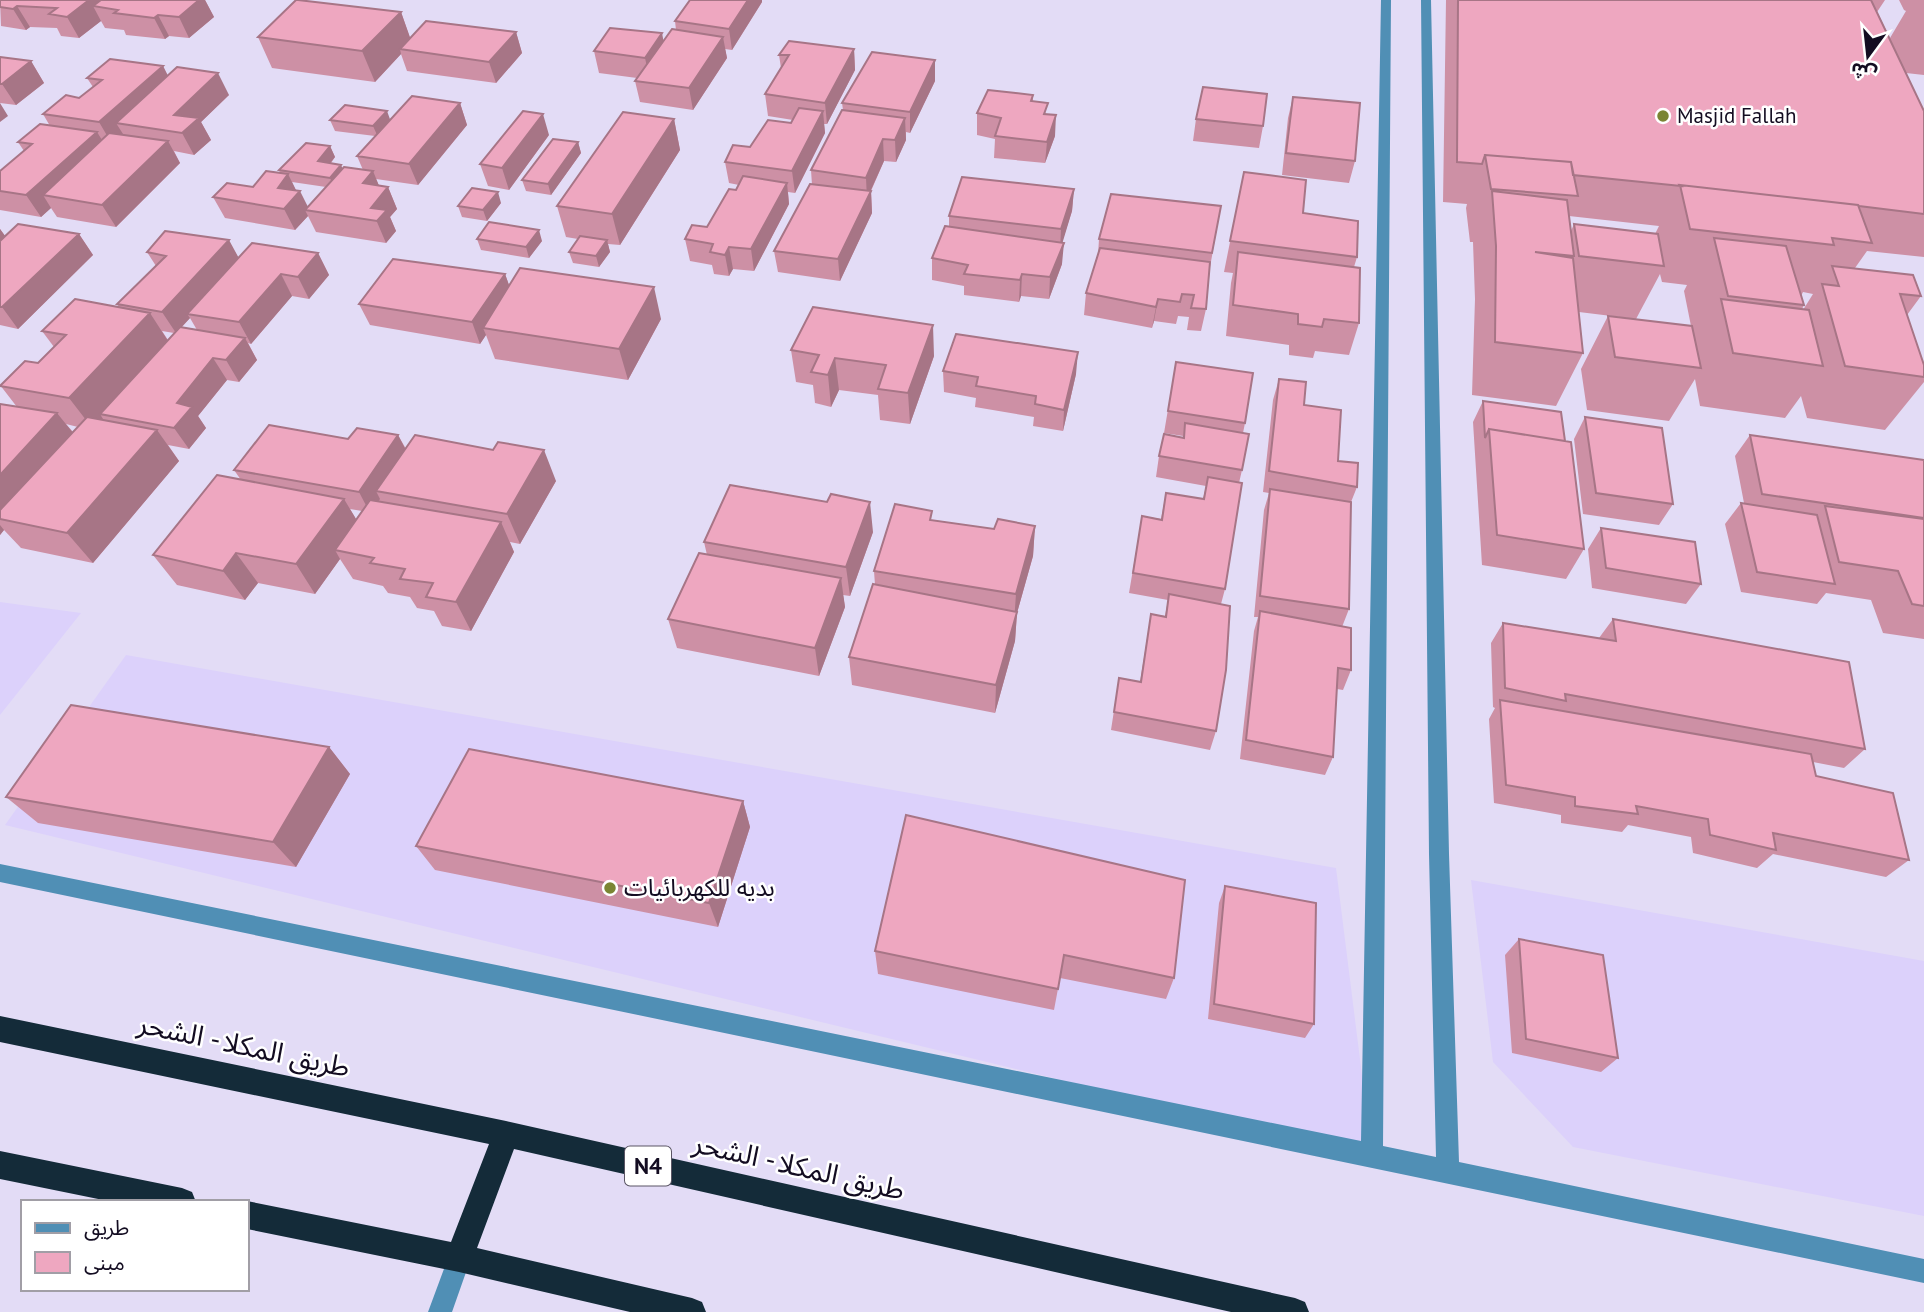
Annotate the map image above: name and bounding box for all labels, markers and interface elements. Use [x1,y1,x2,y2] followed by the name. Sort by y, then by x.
[1833,21,1903,91] north arrow
[1848,57,1879,87] text: ش
[1677,102,1796,129] place label: Masjid Fallah
[1655,108,1671,124] marker: Masjid Fallah
[624,872,775,903] place label: بديه للكهربائيات
[602,880,618,896] marker: بديه للكهربائيات
[134,1004,354,1085] street label: طريق المكلا - الشحر
[689,1123,909,1208] street label: طريق المكلا - الشحر
[625,1147,671,1186] road number: N4
[21,1200,248,1291] legend
[84,1214,129,1241] text: طريق
[84,1249,125,1276] text: مبنى

